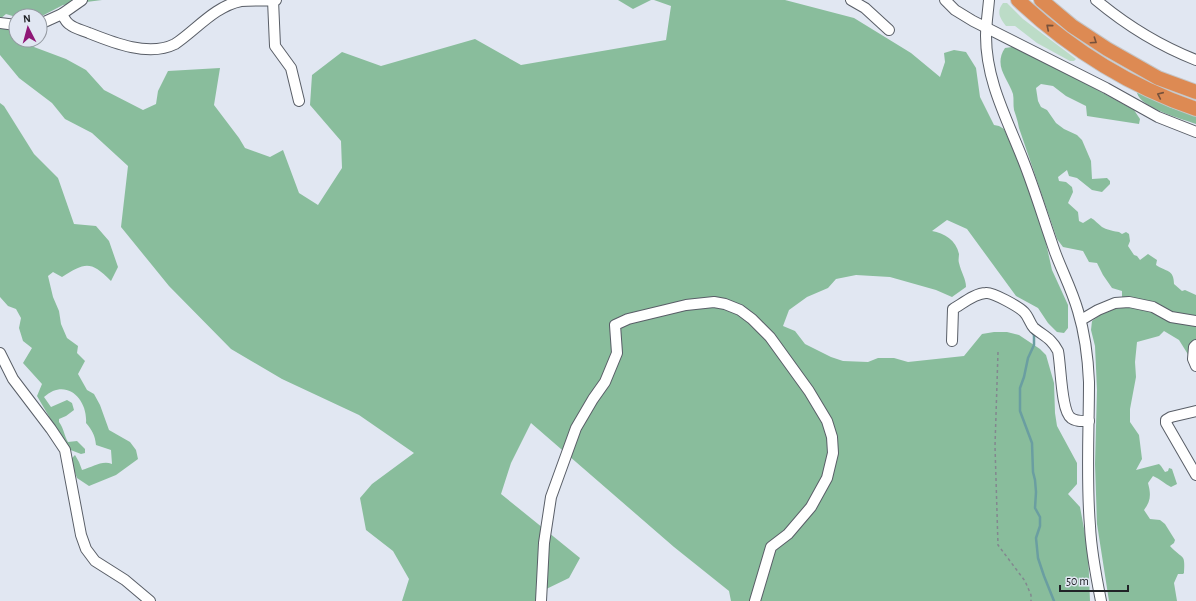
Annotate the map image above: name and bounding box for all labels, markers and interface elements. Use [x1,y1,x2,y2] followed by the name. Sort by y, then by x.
[8,8,48,48] north arrow
[23,13,31,24] text: N
[1047,25,1054,32] one-way arrow
[1090,36,1097,43] one-way arrow
[1156,92,1164,100] one-way arrow
[1060,567,1128,593] scale bar
[1066,575,1089,587] text: 50 m

